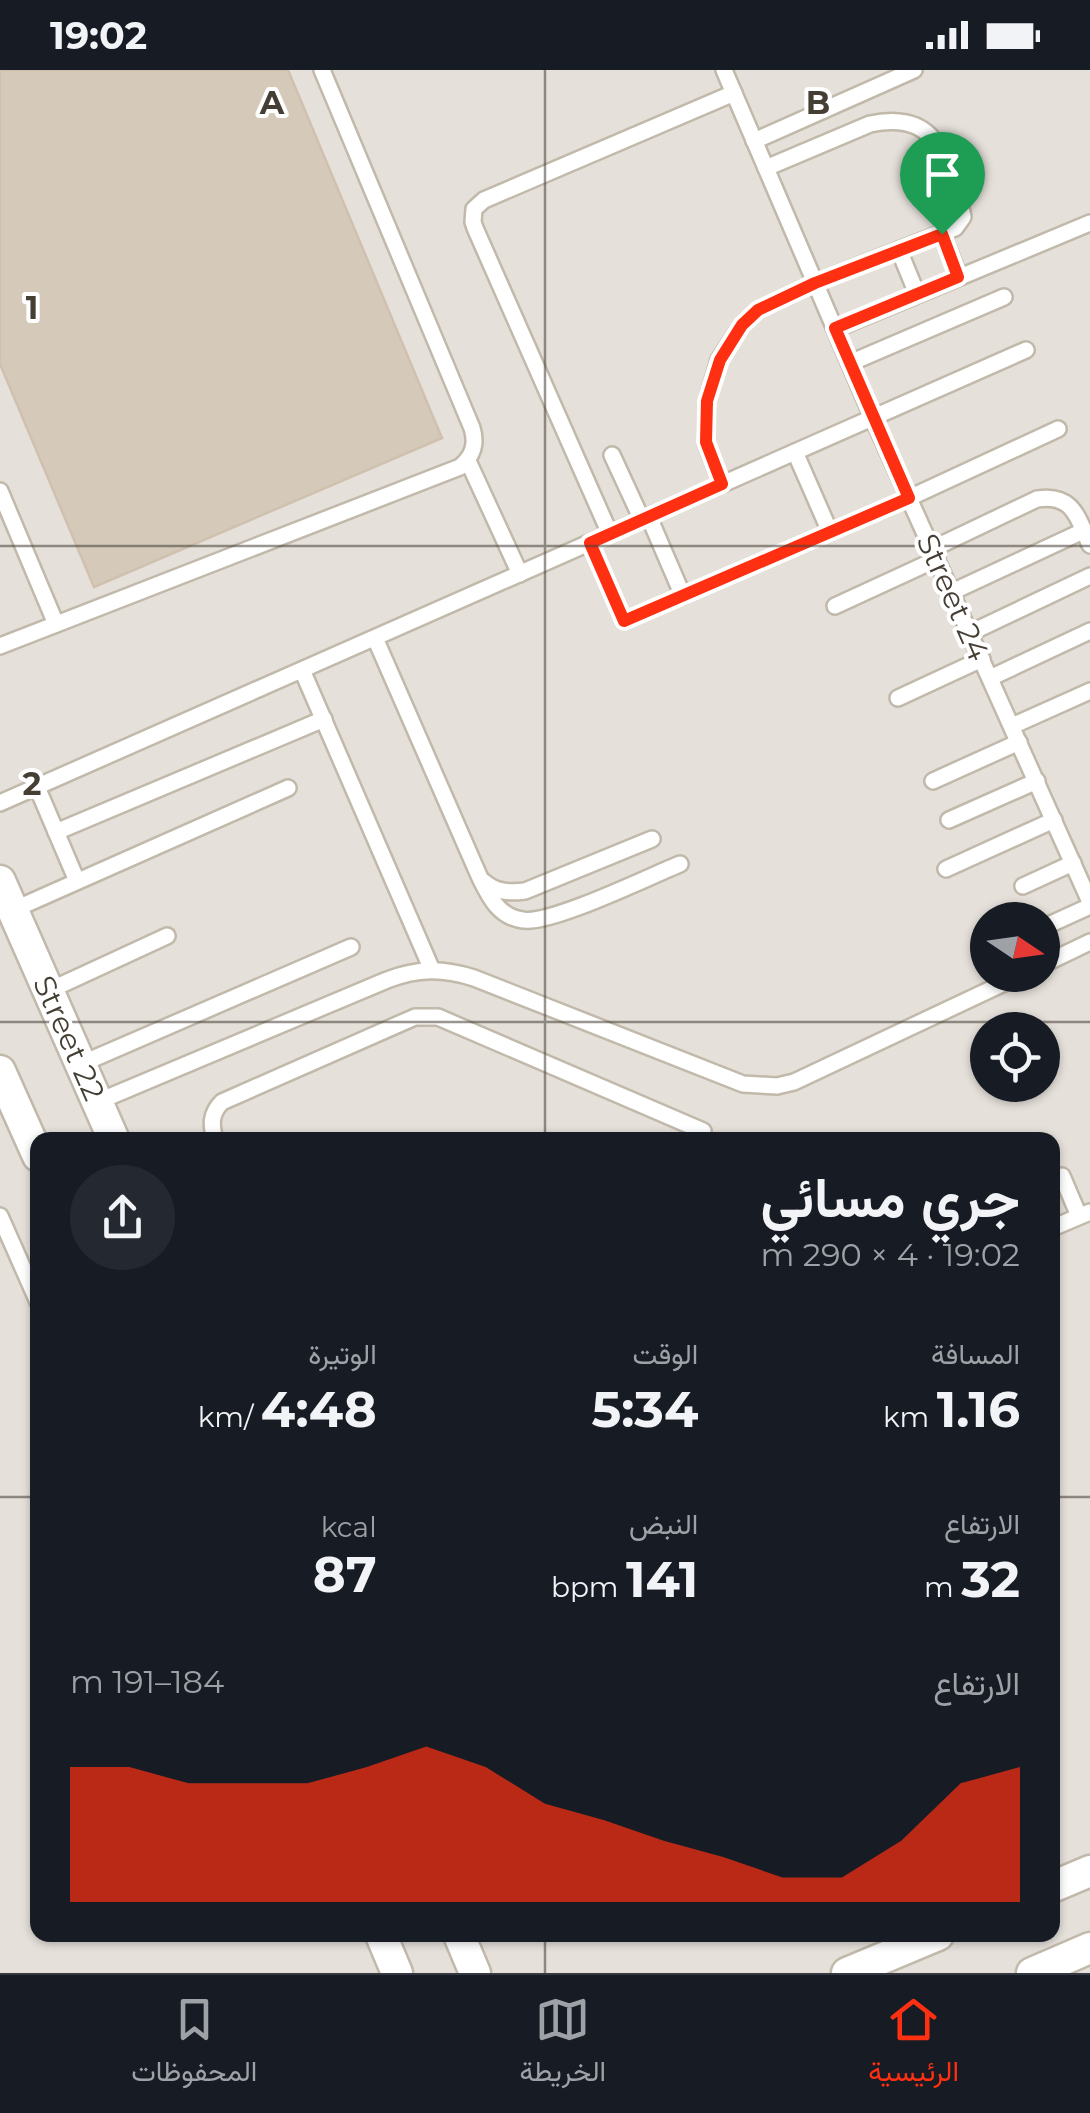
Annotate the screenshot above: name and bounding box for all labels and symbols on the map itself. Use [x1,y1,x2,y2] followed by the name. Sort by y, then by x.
[259,83,285,122] text: A
[806,83,830,122] text: B
[900,132,985,235] pin
[26,288,38,327] text: 1
[909,528,997,666] street label: Street 24
[23,764,41,803] text: 2
[970,902,1060,992] north arrow
[25,970,113,1106] street label: Street 22

